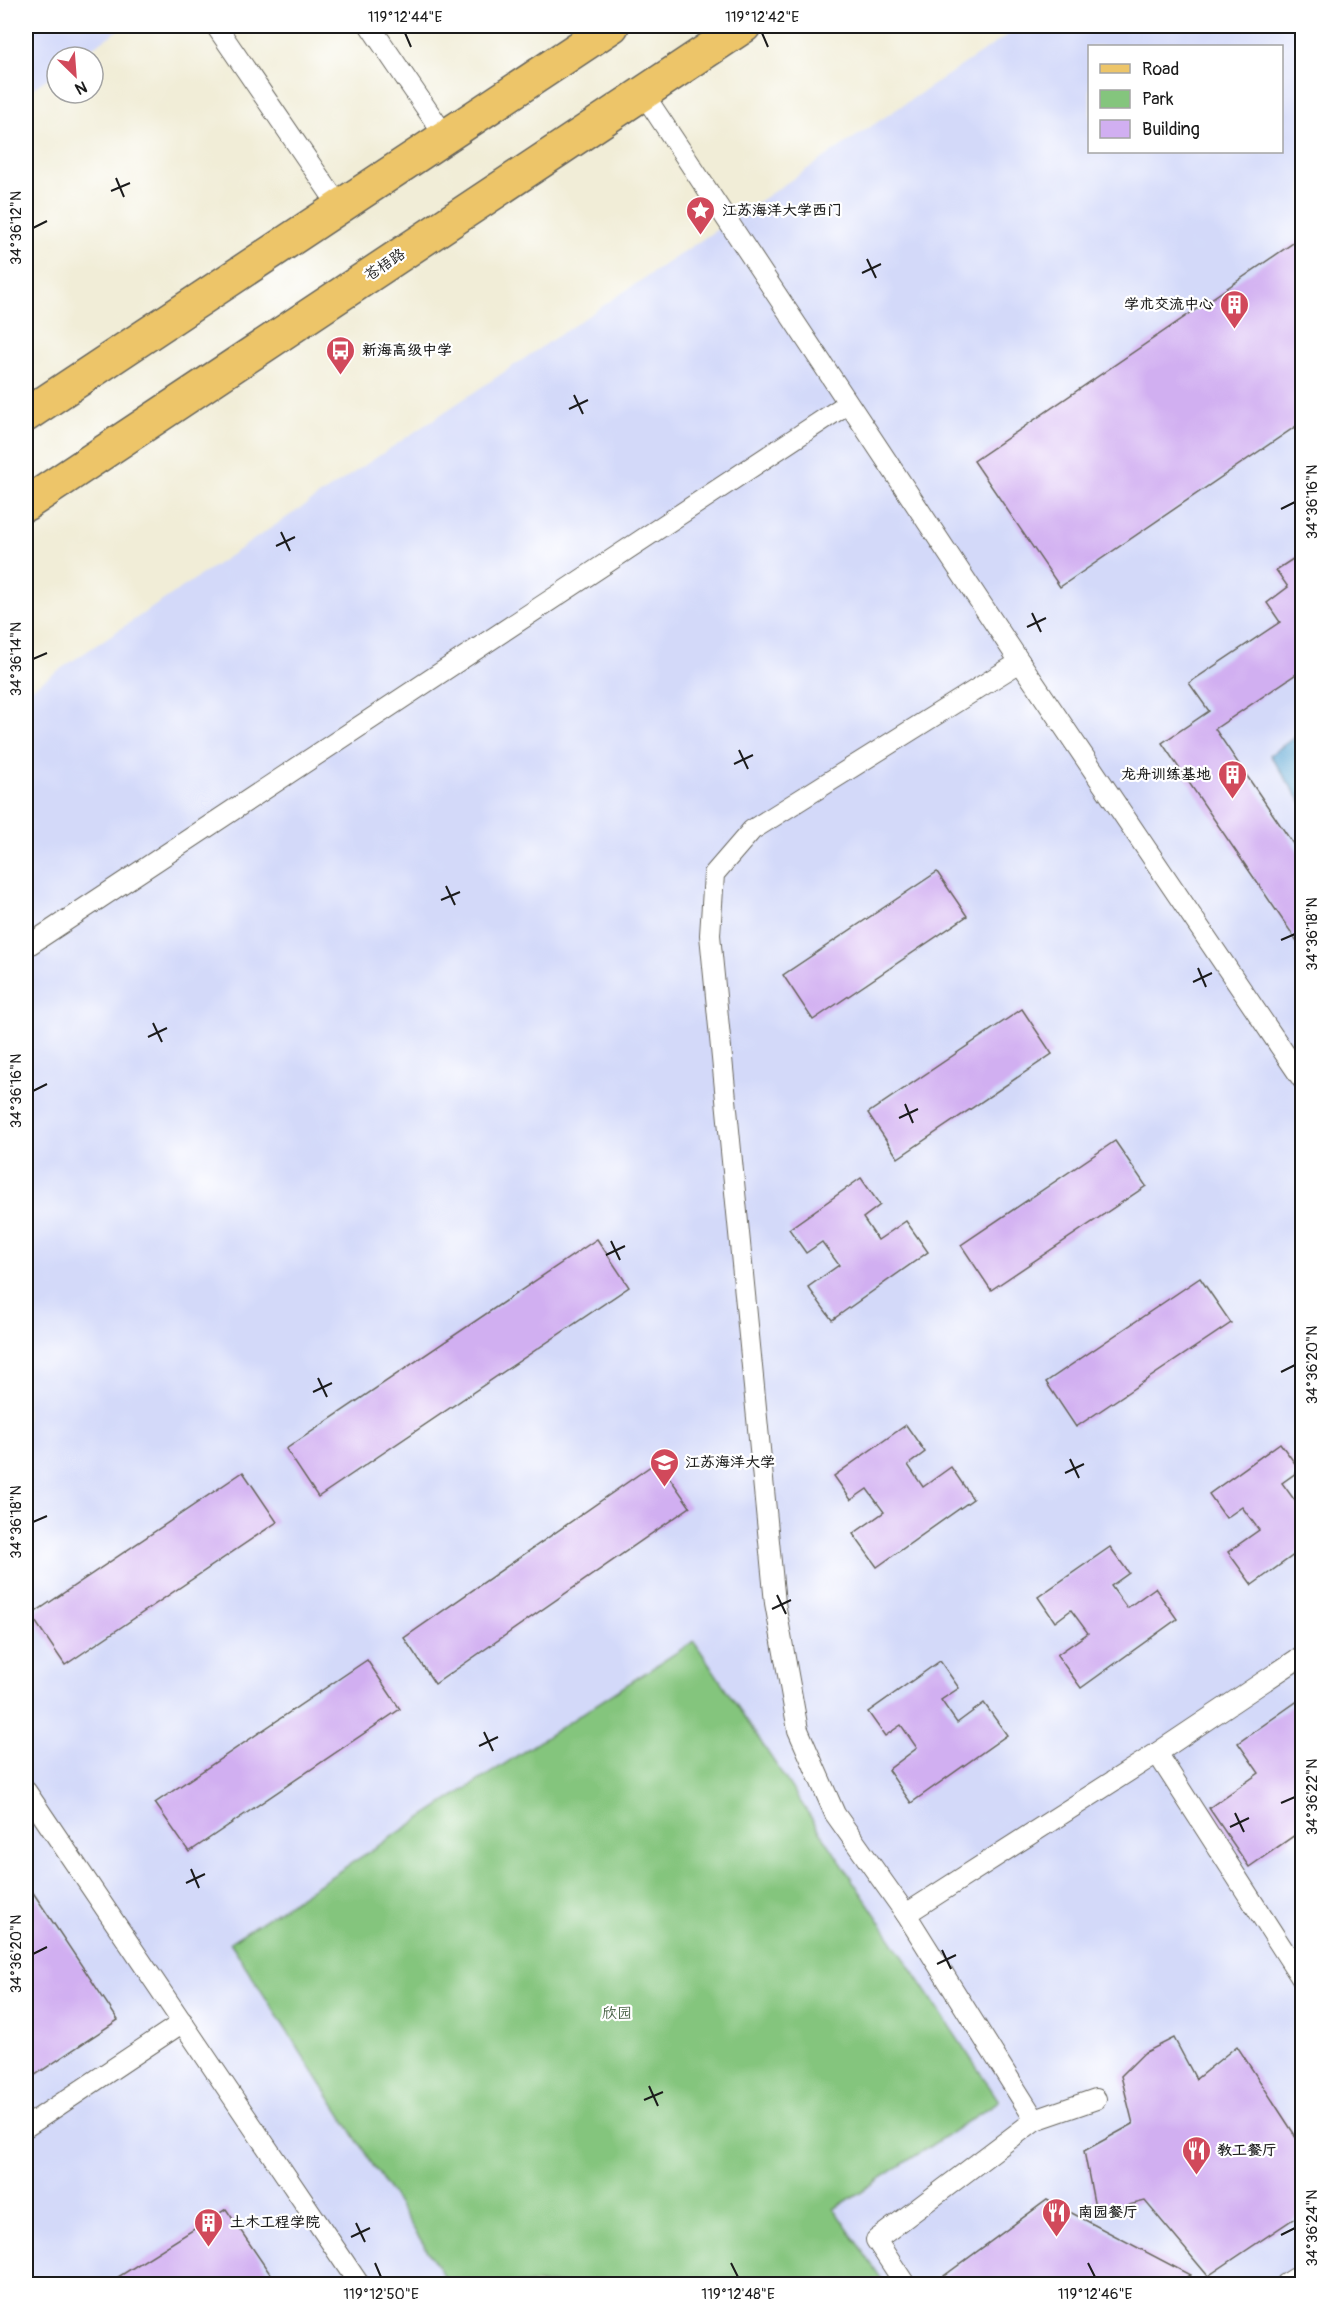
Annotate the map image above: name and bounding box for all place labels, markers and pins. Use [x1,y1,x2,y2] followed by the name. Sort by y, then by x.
[685,194,717,236] place icon: 江苏海洋大学西门
[722,201,842,220] place label: 江苏海洋大学西门
[1219,288,1251,330] building icon: 学术交流中心
[1124,295,1214,314] place label: 学术交流中心
[325,334,357,376] bus stop icon: 新海高级中学
[362,341,452,360] place label: 新海高级中学
[1216,758,1248,800] building icon: 龙舟训练基地
[1121,765,1211,784] place label: 龙舟训练基地
[648,1446,680,1488] school or university icon: 江苏海洋大学
[685,1453,775,1472] place label: 江苏海洋大学
[1180,2134,1212,2176] restaurant icon: 教工餐厅
[1217,2141,1277,2160] place label: 教工餐厅
[1041,2196,1073,2238] restaurant icon: 南园餐厅
[1078,2203,1138,2222] place label: 南园餐厅
[193,2206,225,2248] building icon: 土木工程学院
[230,2213,320,2232] place label: 土木工程学院

